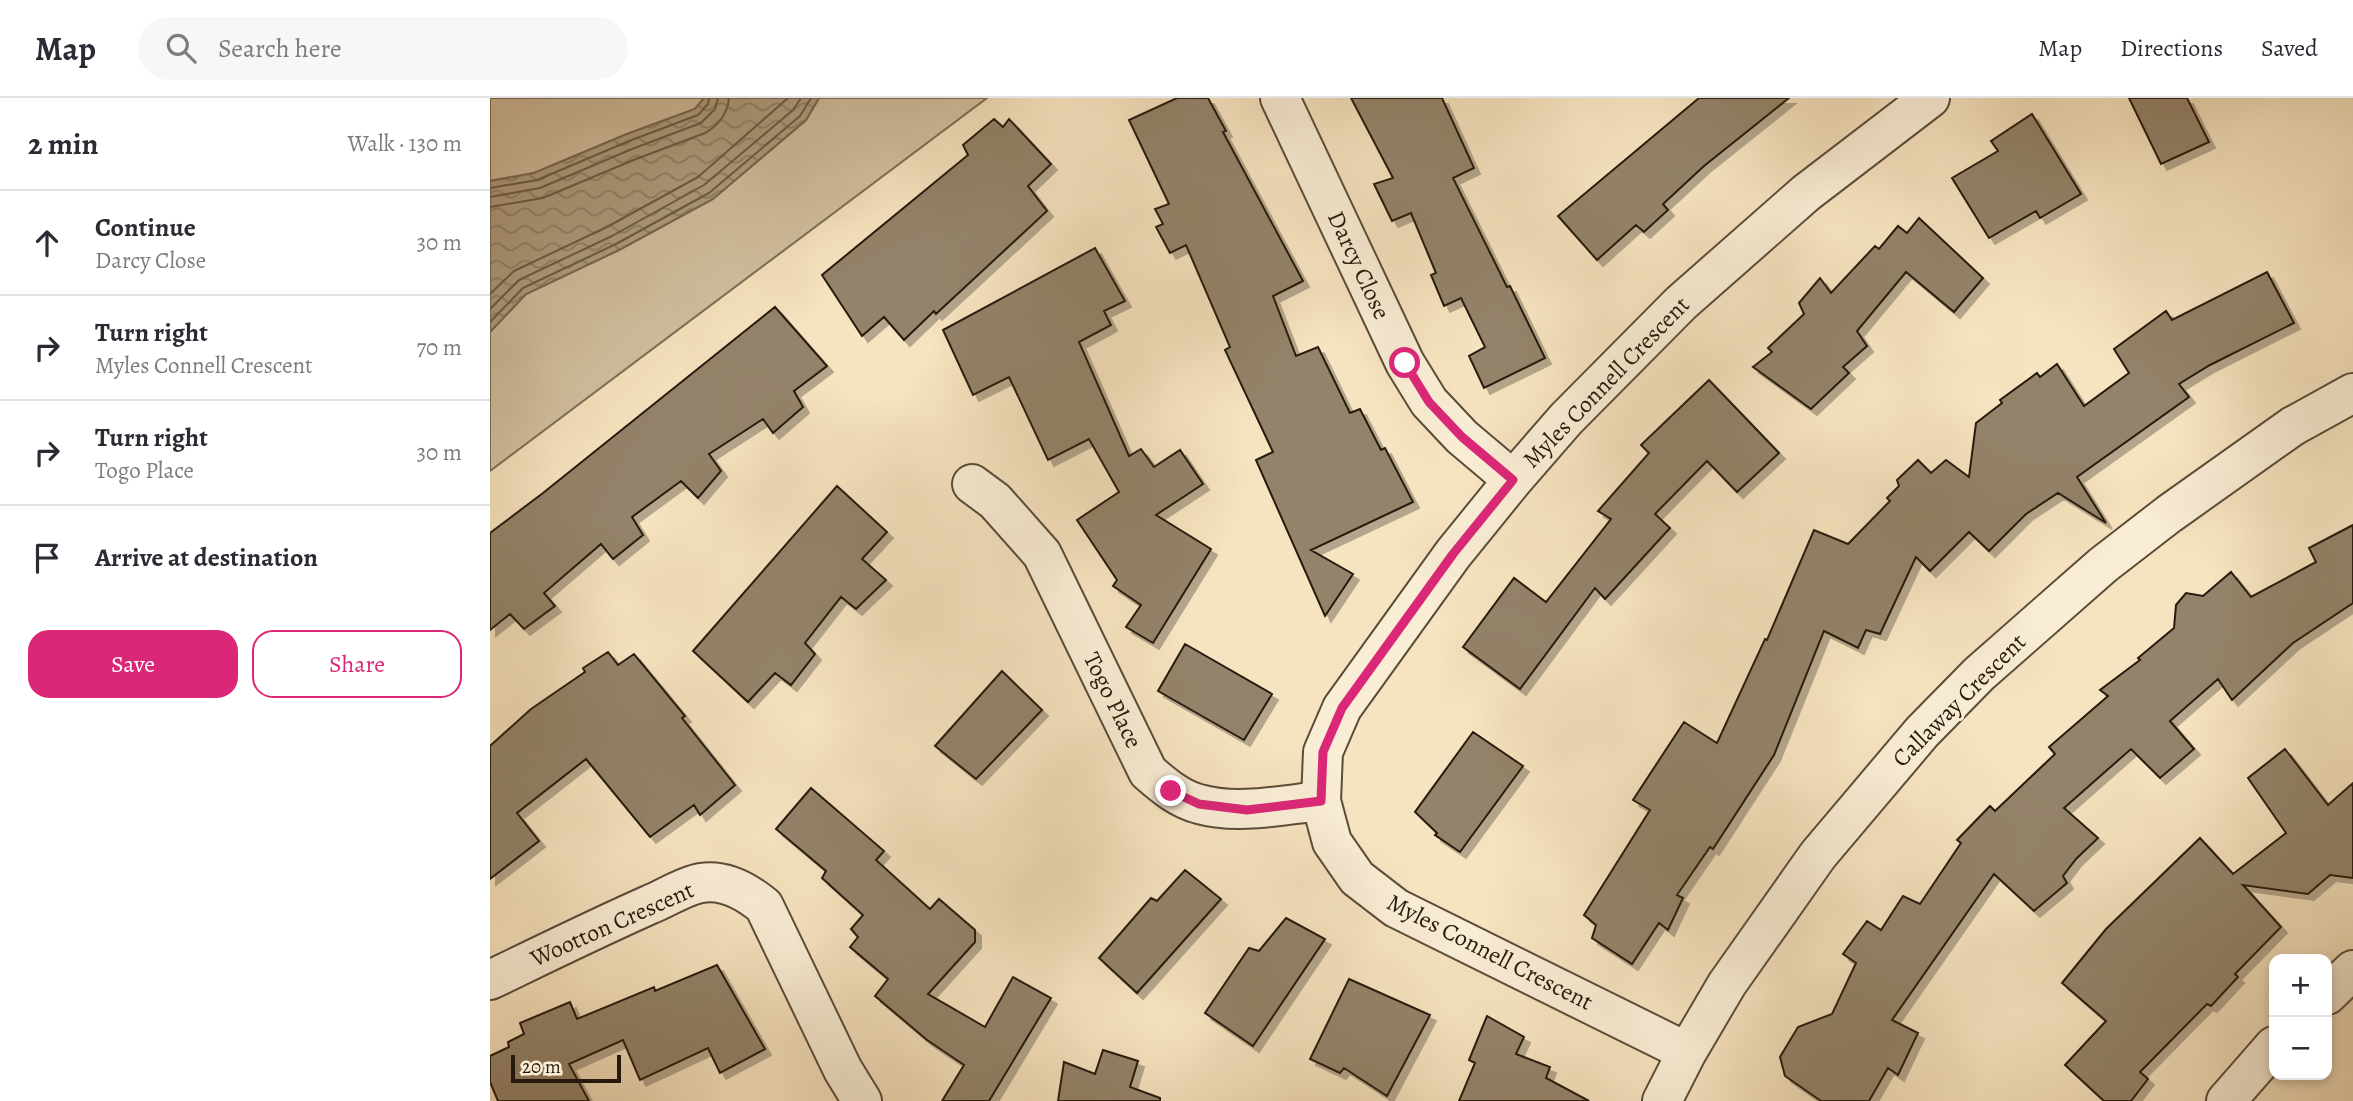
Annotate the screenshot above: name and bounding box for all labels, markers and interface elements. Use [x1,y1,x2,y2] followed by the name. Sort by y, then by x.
[138,17,628,80] search box
[35,26,96,71] text: Map
[162,29,200,67] icon: search
[218,31,342,66] text: Search here
[2038,32,2082,64] text: Map
[2120,32,2223,64] text: Directions
[2261,32,2318,64] text: Saved
[28,124,98,164] text: 2 min
[348,128,462,159] text: Walk · 130 m
[1320,206,1398,324] street label: Darcy Close
[95,210,196,245] text: Continue
[28,224,66,262] icon: ahead
[416,227,462,258] text: 30 m
[95,245,206,276] text: Darcy Close
[1516,289,1696,475] street label: Myles Connell Crescent
[95,315,208,350] text: Turn right
[28,329,66,367] icon: right
[416,332,462,363] text: 70 m
[1389,347,1420,378] route start
[95,350,313,381] text: Myles Connell Crescent
[95,420,208,455] text: Turn right
[28,434,66,472] icon: right
[416,437,462,468] text: 30 m
[95,455,194,486] text: Togo Place
[28,539,66,577] icon: arrive
[95,540,318,575] text: Arrive at destination
[1885,626,2033,774] street label: Callaway Crescent
[28,630,238,698] button: Save
[252,630,462,698] button: Share
[1076,647,1150,753] street label: Togo Place
[1155,775,1186,806] route end
[524,874,699,975] street label: Wootton Crescent
[1382,886,1599,1018] street label: Myles Connell Crescent
[2269,954,2332,1080] map controls
[2269,954,2332,1017] button: +
[2269,1017,2332,1080] button: −
[511,1052,621,1084] scale bar
[522,1054,561,1080] text: 20 m

